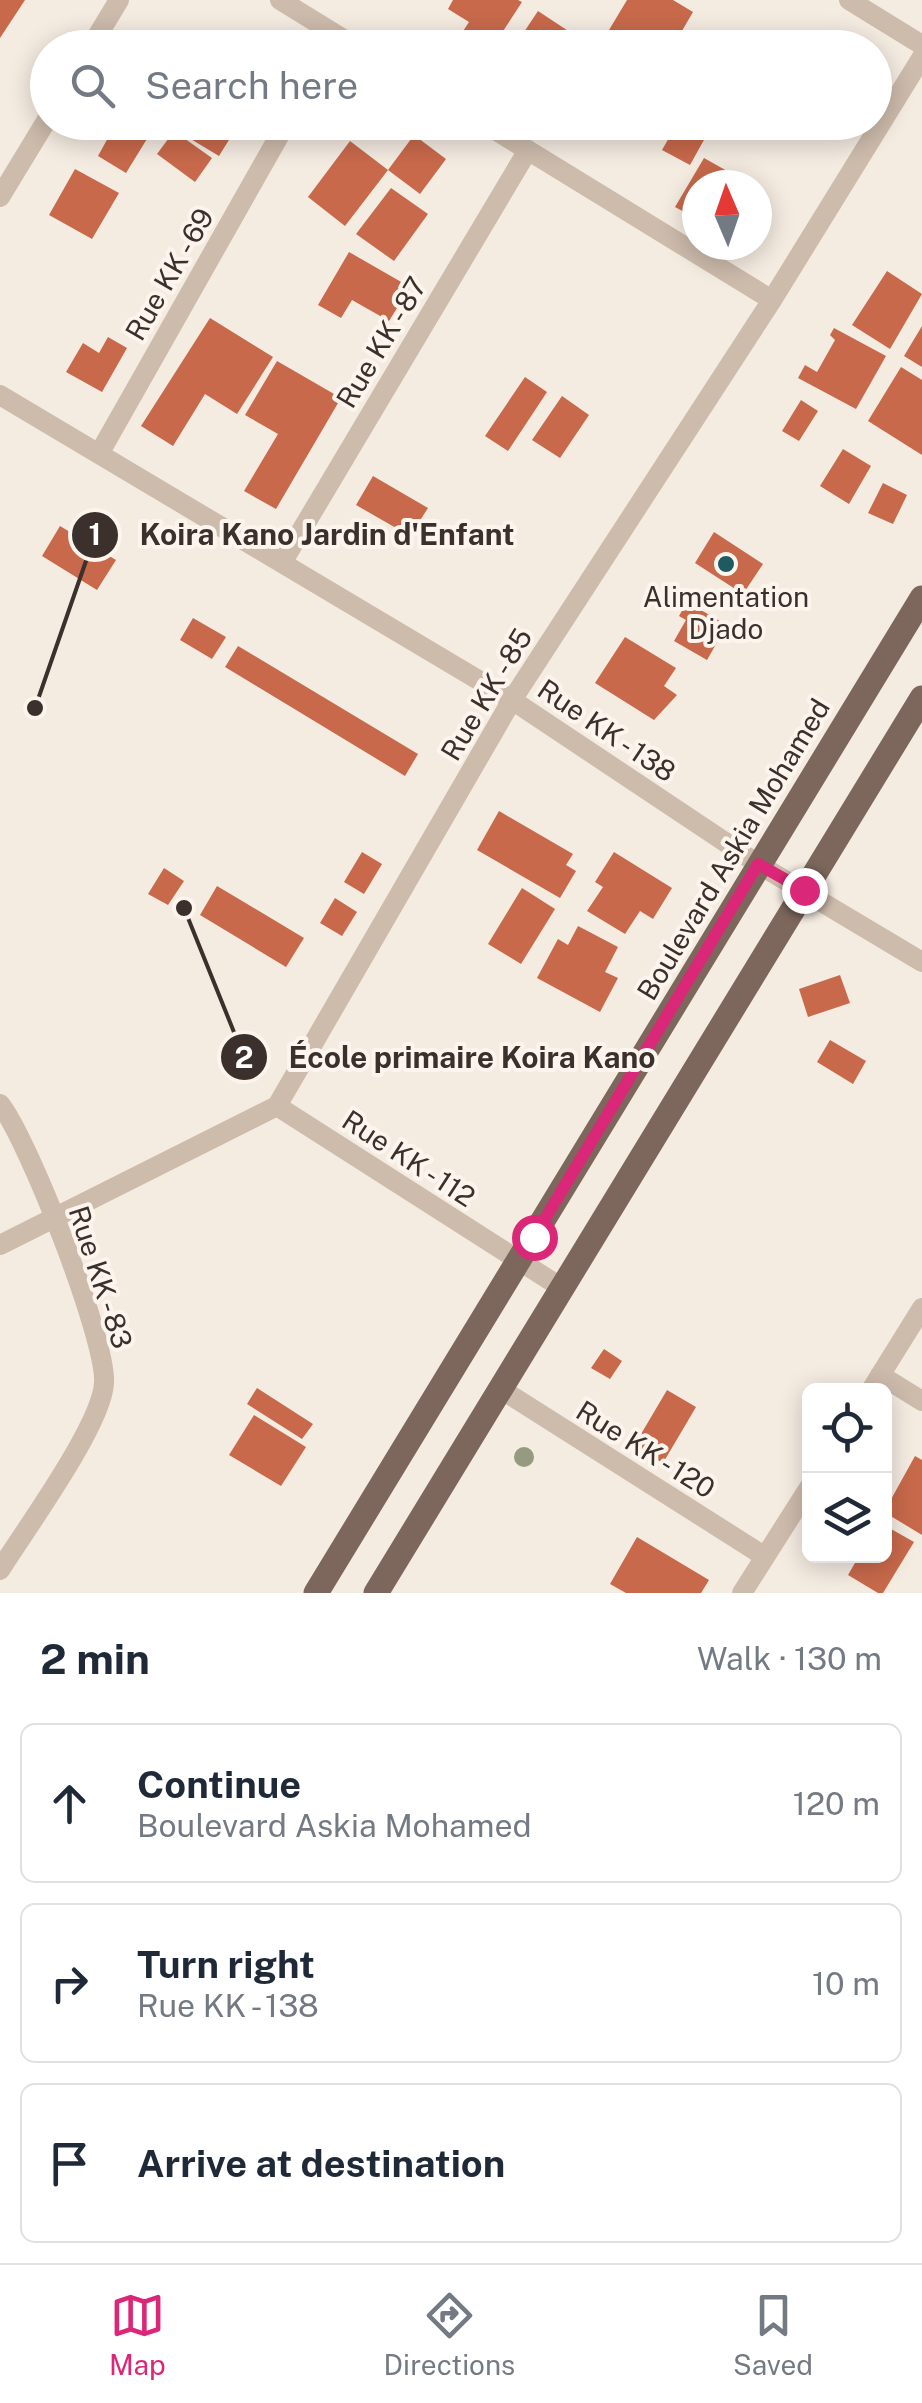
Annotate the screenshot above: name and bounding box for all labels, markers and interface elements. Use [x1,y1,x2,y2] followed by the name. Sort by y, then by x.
[30,30,892,140] search box
[65,58,120,113] icon: search
[145,63,358,108] text: Search here
[682,170,772,260] north arrow
[118,202,220,346] street label: Rue KK - 69
[329,271,433,413] street label: Rue KK - 87
[70,505,535,565] callout: Koira Kano Jardin d'Enfant
[89,516,101,552] text: 1
[139,516,515,552] text: Koira Kano Jardin d'Enfant
[715,553,737,575] marker: Alimentation Djado
[643,580,809,645] place label: Alimentation Djado
[434,622,538,766] street label: Rue KK - 85
[532,672,682,788] street label: Rue KK - 138
[630,692,836,1006] street label: Boulevard Askia Mohamed
[782,868,828,914] route end
[219,1027,676,1087] callout: École primaire Koira Kano
[234,1039,254,1075] text: 2
[288,1039,656,1075] text: École primaire Koira Kano
[336,1103,482,1213] street label: Rue KK - 112
[62,1202,140,1352] street label: Rue KK - 83
[512,1215,558,1261] route start
[802,1383,892,1563] map controls
[802,1383,892,1473] button: locate
[571,1393,721,1505] street label: Rue KK - 120
[802,1473,892,1563] button: layers
[40,1634,150,1683] text: 2 min
[697,1640,882,1677] text: Walk · 130 m
[137,1762,301,1807] text: Continue
[42,1776,97,1831] icon: ahead
[793,1785,880,1822] text: 120 m
[137,1807,532,1844] text: Boulevard Askia Mohamed
[137,1942,315,1987] text: Turn right
[42,1956,97,2011] icon: right
[812,1965,880,2002] text: 10 m
[137,1987,319,2024] text: Rue KK - 138
[42,2136,97,2191] icon: arrive
[137,2141,505,2186] text: Arrive at destination
[109,2288,166,2381] tab: Map
[384,2288,515,2381] tab: Directions
[733,2288,813,2381] tab: Saved

